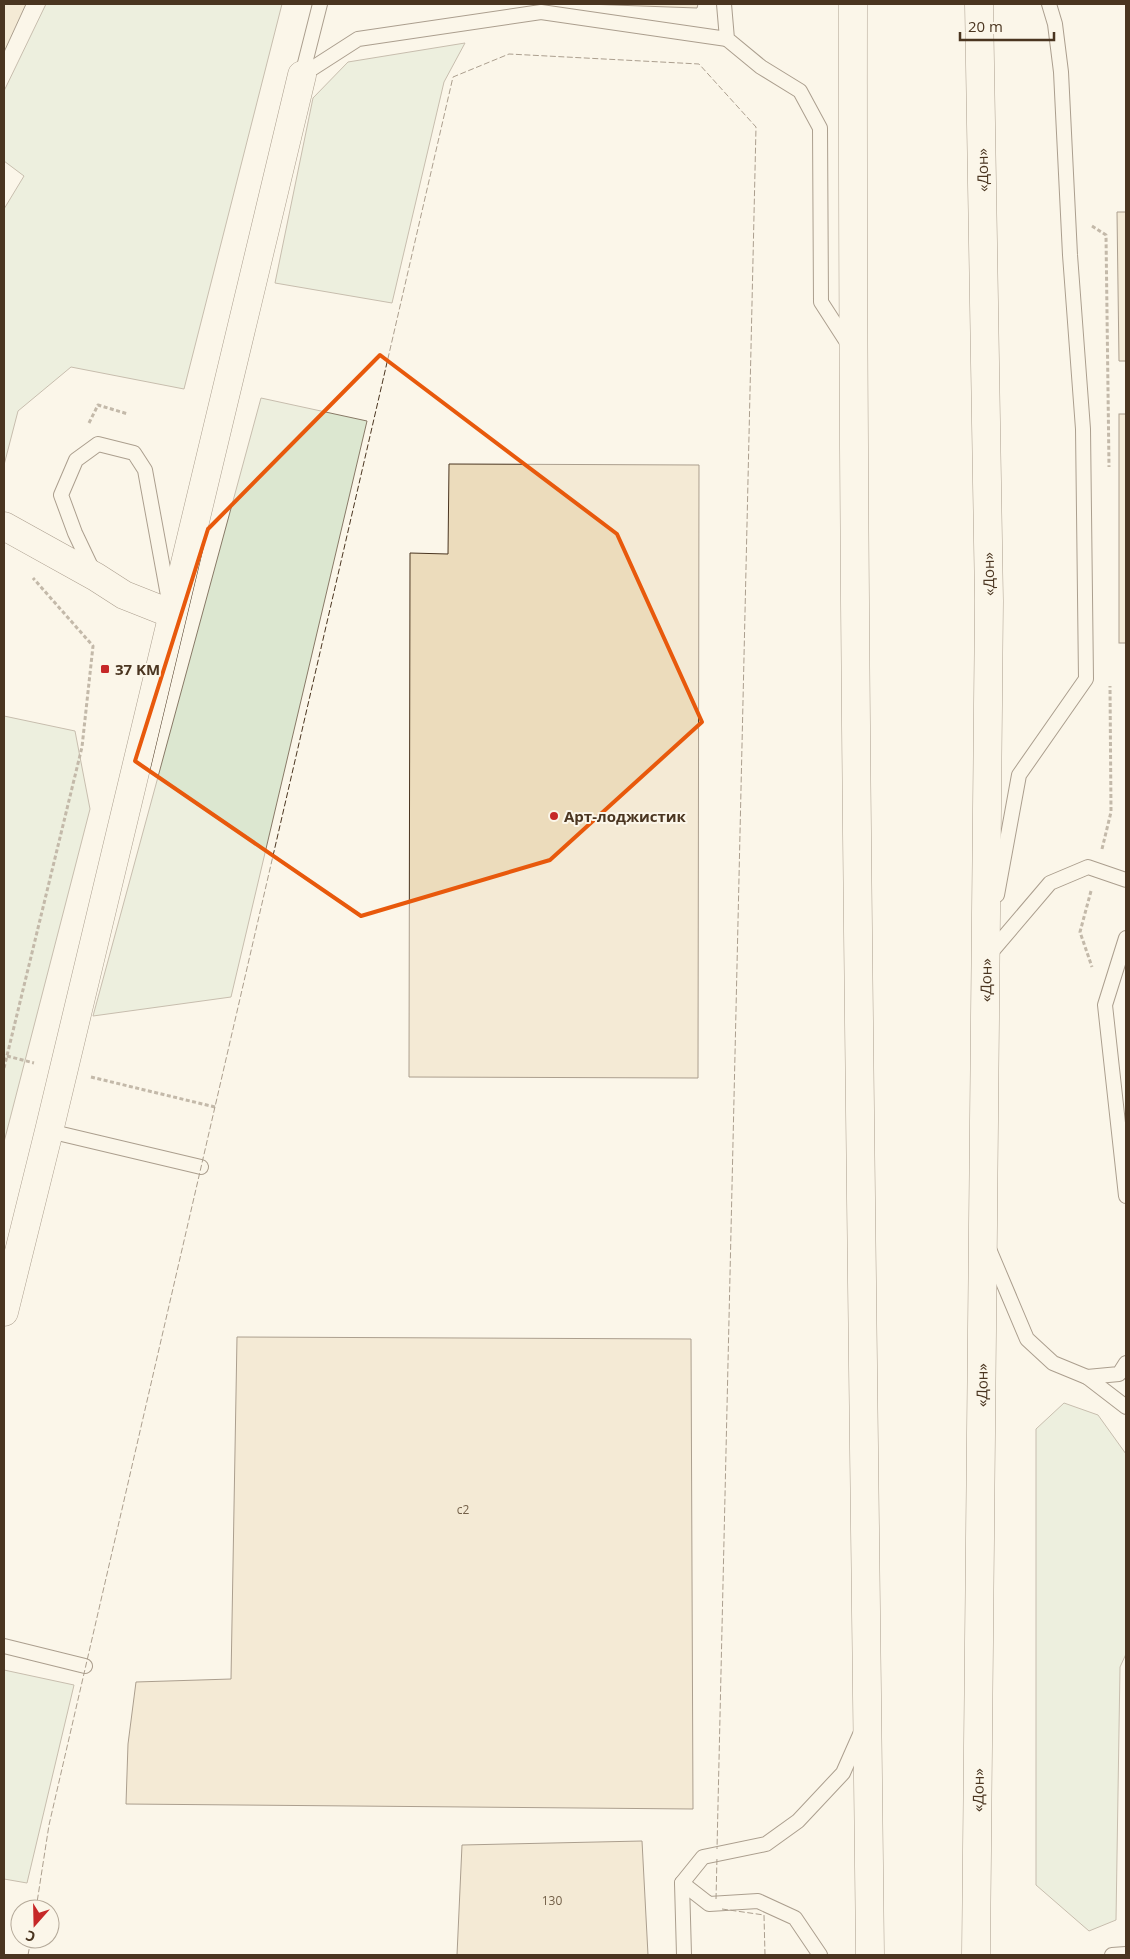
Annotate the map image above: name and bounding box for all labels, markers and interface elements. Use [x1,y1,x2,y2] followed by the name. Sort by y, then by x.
[960,10,1054,42] scale bar
[968,16,1003,36] text: 20 m
[972,148,992,192] street label: «Дон»
[978,552,998,596] street label: «Дон»
[115,659,160,679] place label: 37 KM
[99,663,111,675] marker: 37 KM
[564,806,687,826] place label: Арт-лоджистик
[548,810,560,822] marker: Арт-лоджистик
[975,958,996,1002] street label: «Дон»
[971,1363,992,1407] street label: «Дон»
[457,1501,469,1518] house number: с2
[967,1768,988,1812] street label: «Дон»
[542,1892,562,1909] house number: 130
[10,1899,60,1949] north arrow
[23,1926,38,1947] text: С

